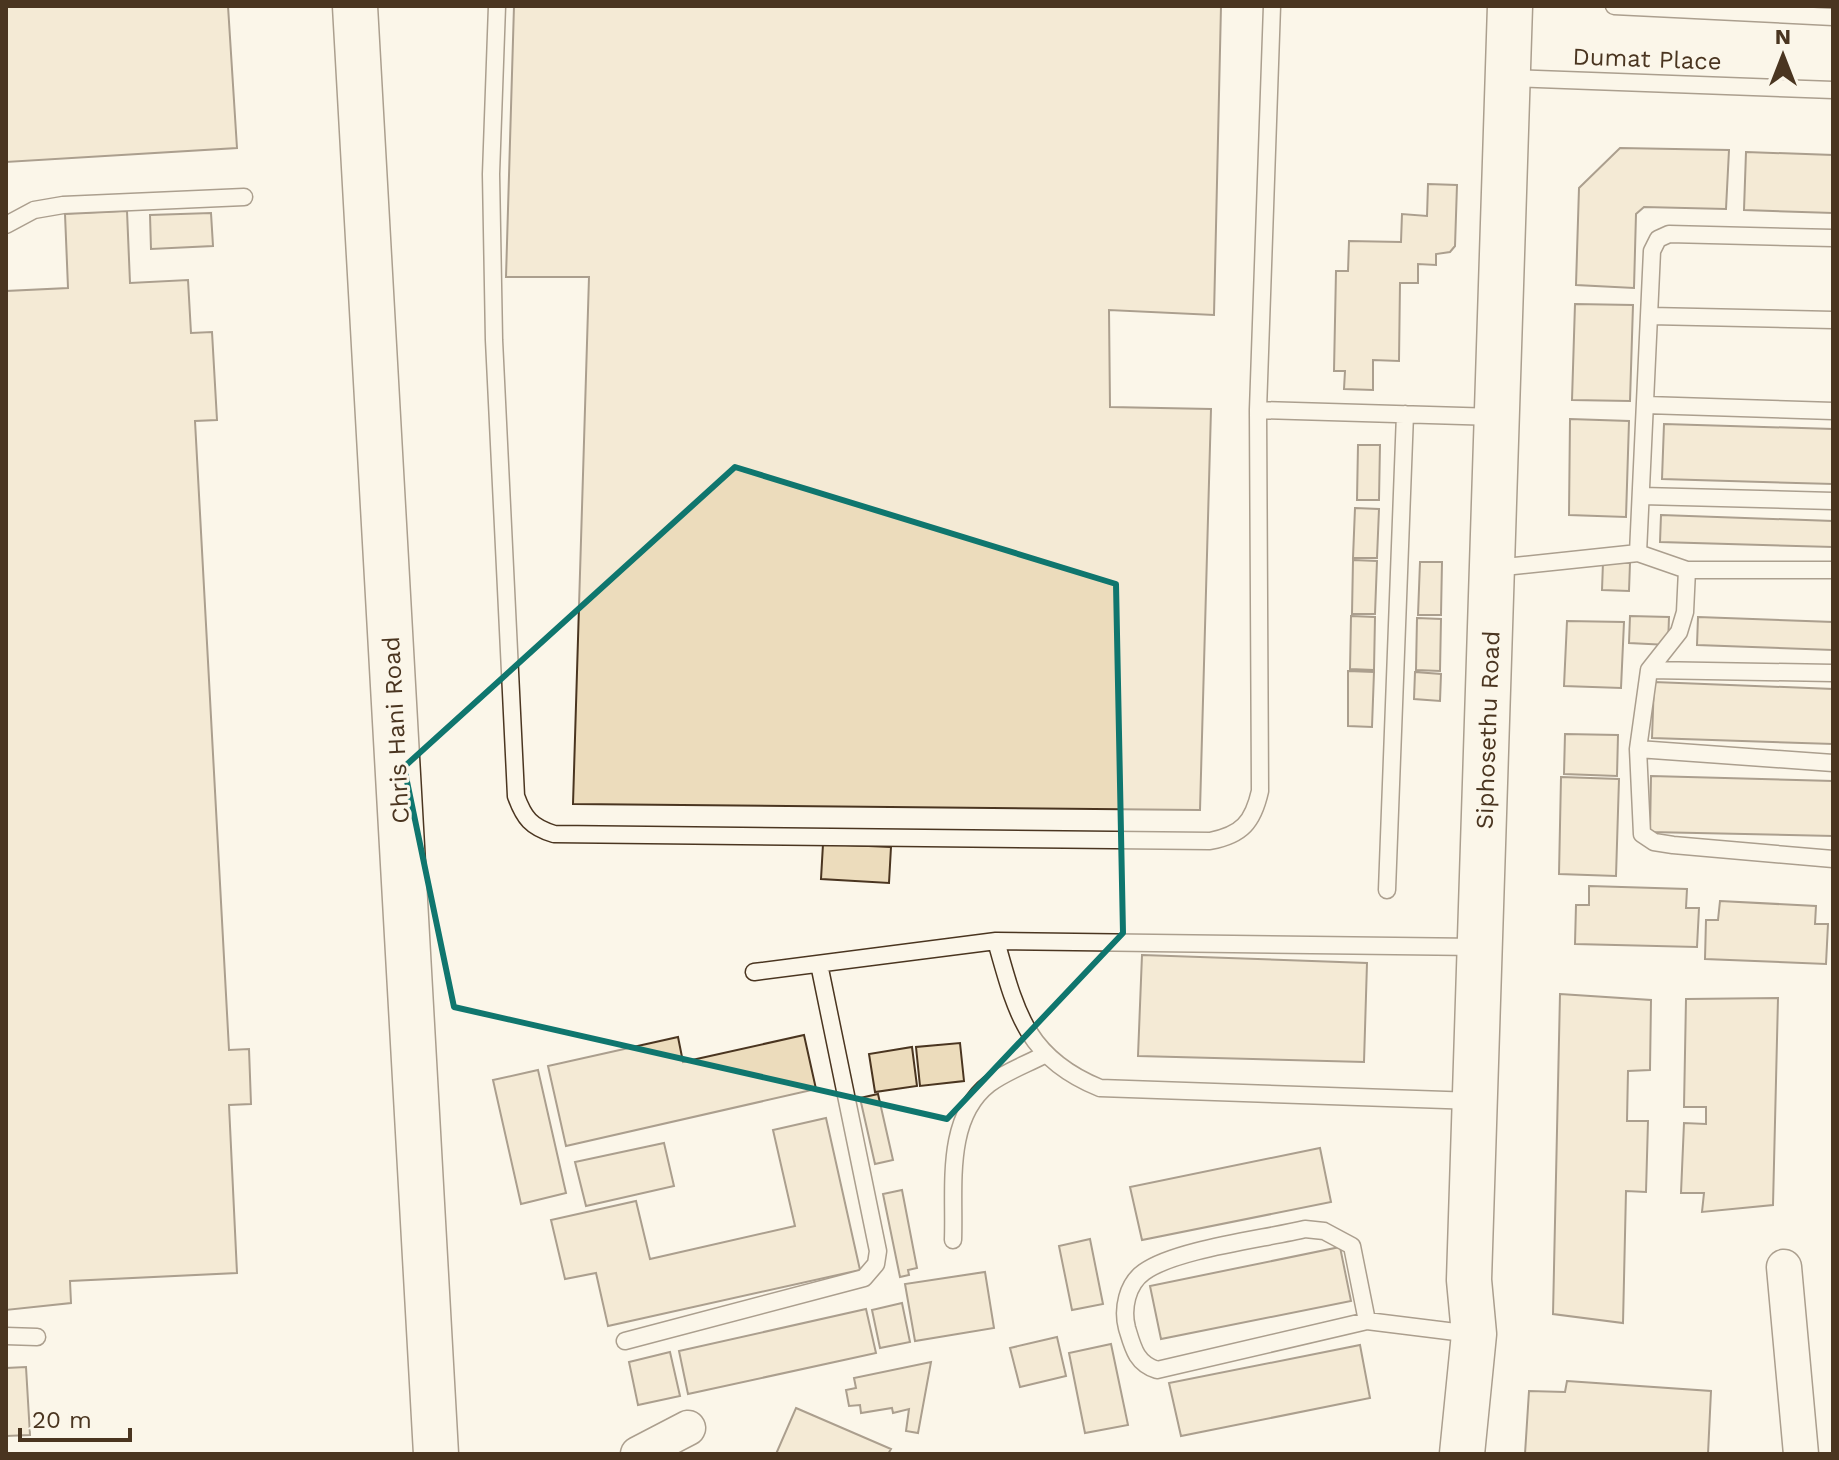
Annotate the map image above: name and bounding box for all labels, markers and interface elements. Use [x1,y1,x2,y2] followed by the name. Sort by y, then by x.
[1743,16,1823,96] north arrow
[1775,24,1791,49] text: N
[1572,42,1722,76] street label: Dumat Place
[1471,630,1505,830] street label: Siphosethu Road
[377,636,415,824] street label: Chris Hani Road
[20,1392,130,1442] scale bar
[32,1406,92,1434] text: 20 m

